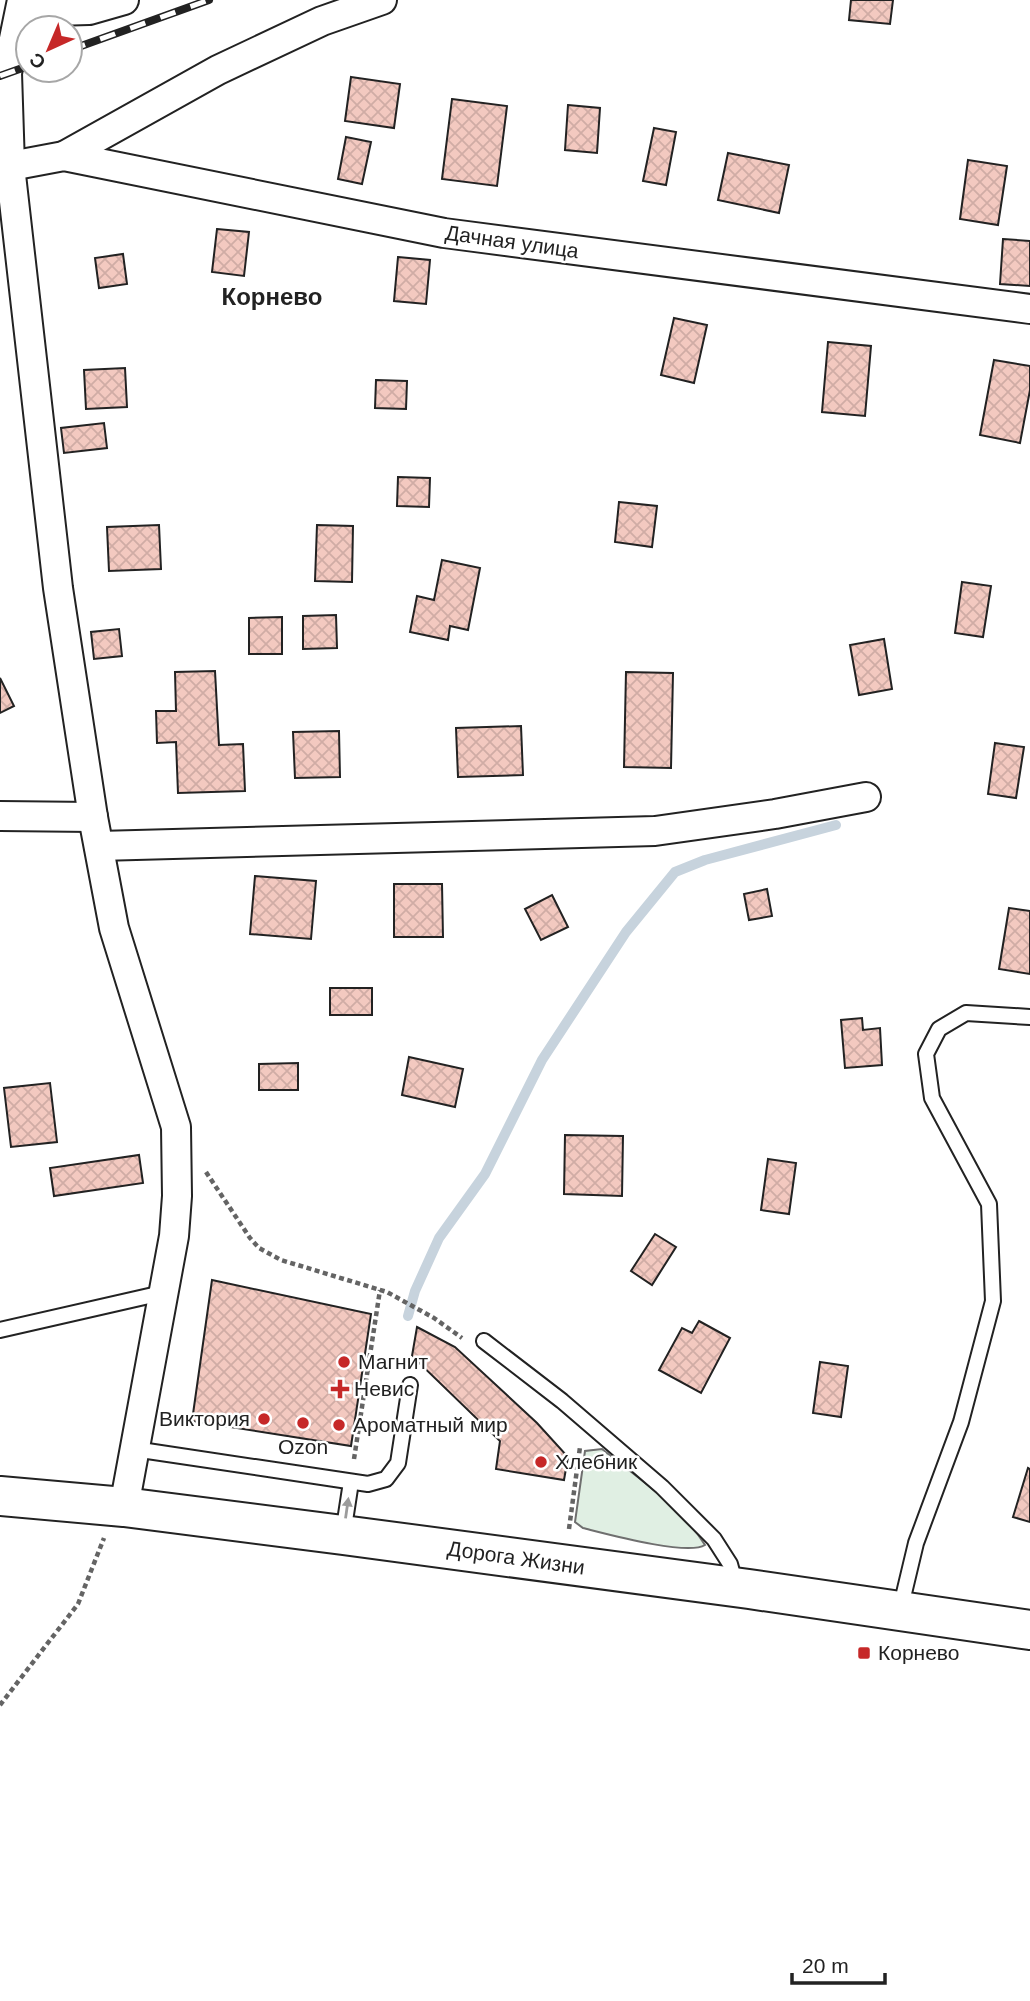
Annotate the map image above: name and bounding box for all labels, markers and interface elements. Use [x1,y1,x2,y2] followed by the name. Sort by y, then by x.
[14,14,84,84] north arrow
[25,48,50,73] text: С
[444,221,581,262] street label: Дачная улица
[222,283,322,310] district label: Корнево
[358,1350,428,1373] place label: Магнит
[336,1354,352,1370] marker: Магнит
[354,1377,414,1400] place label: Невис
[332,1381,348,1397] marker: Невис
[159,1407,250,1430] place label: Виктория
[256,1411,272,1427] marker: Виктория
[353,1413,508,1436] place label: Ароматный мир
[295,1415,311,1431] marker: Ozon
[331,1417,347,1433] marker: Ароматный мир
[278,1435,328,1458] place label: Ozon
[555,1450,638,1473] place label: Хлебник
[533,1454,549,1470] marker: Хлебник
[342,1497,353,1519] one-way arrow
[446,1536,586,1579] street label: Дорога Жизни
[878,1641,959,1664] place label: Корнево
[856,1645,872,1661] marker: Корнево
[792,1941,885,1985] scale bar
[802,1954,849,1977] text: 20 m

